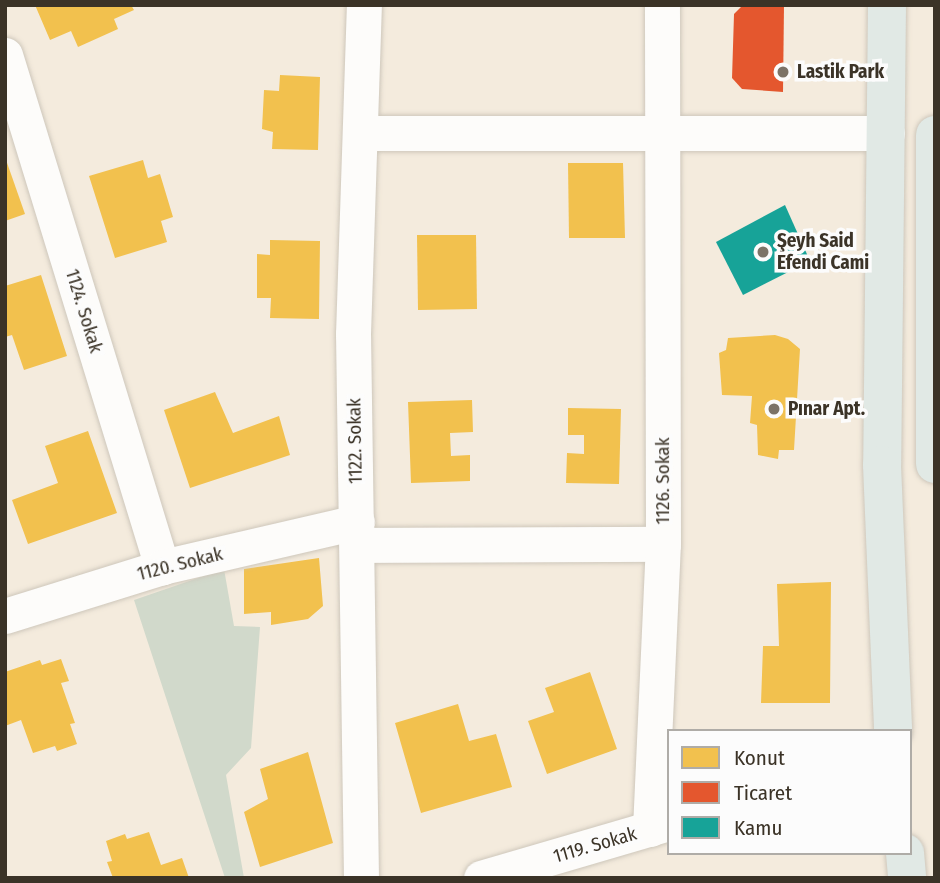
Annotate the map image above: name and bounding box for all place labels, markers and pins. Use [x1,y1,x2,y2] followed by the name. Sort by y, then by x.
[797,61,884,83] place label: Lastik Park
[775,64,791,80] marker: Lastik Park
[777,230,869,274] place label: Şeyh Said Efendi Cami
[755,244,771,260] marker: Şeyh Said Efendi Cami
[788,398,865,420] place label: Pınar Apt.
[766,401,782,417] marker: Pınar Apt.

